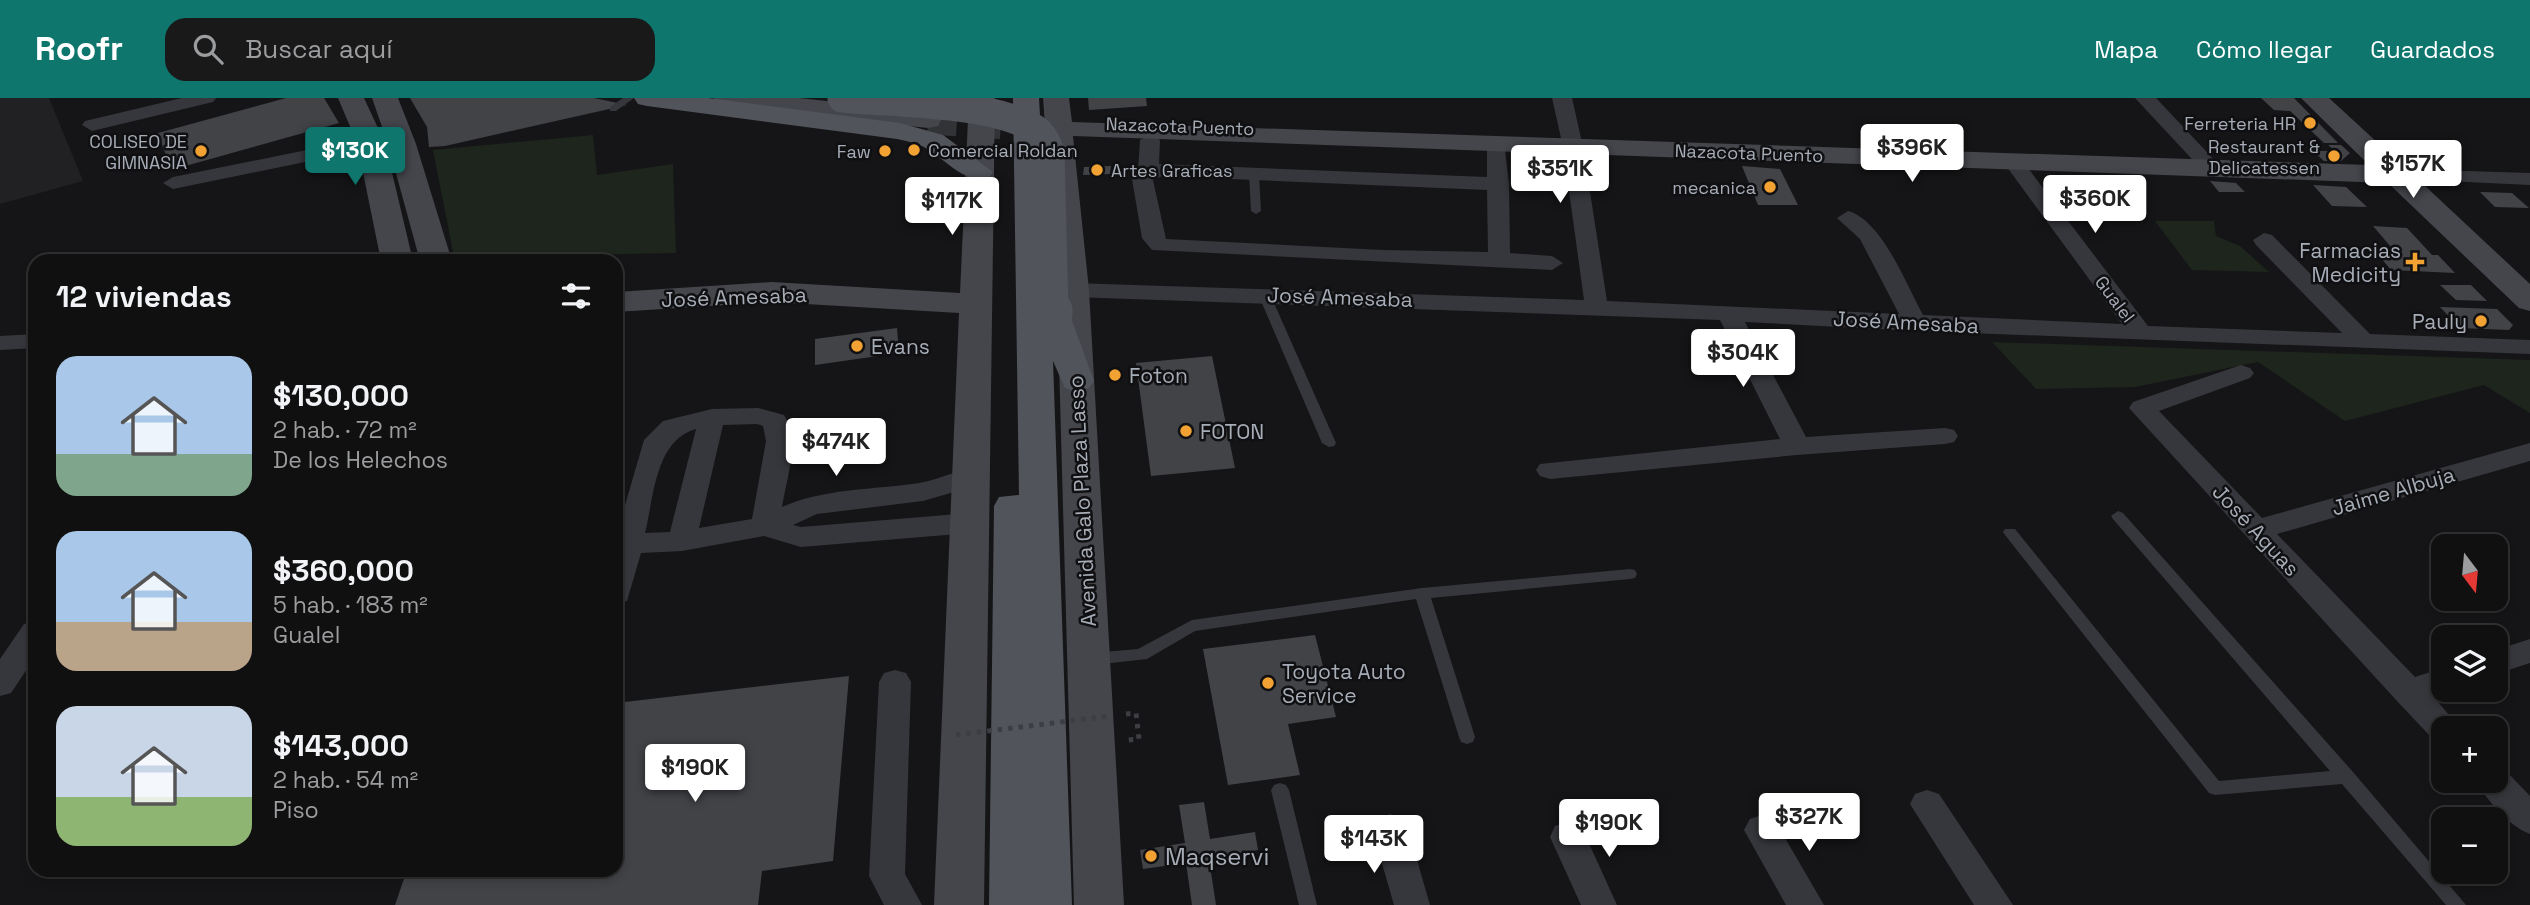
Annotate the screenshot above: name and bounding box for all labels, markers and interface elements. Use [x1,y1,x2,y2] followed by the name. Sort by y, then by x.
[165,18,655,81] search box
[35,28,123,70] text: Roofr
[189,30,227,68] icon: search
[245,32,393,66] text: Buscar aquí
[2094,34,2158,65] text: Mapa
[2196,34,2332,65] text: Cómo llegar
[2370,34,2495,65] text: Guardados
[1105,112,1255,140] street label: Nazacota Puento
[2184,112,2296,135] place label: Ferreteria HR
[2302,115,2318,131] marker: Ferreteria HR
[1863,125,1961,184] pin: $396K
[306,127,404,187] pin: $130K
[89,130,187,174] place label: COLISEO DE GIMNASIA
[1877,132,1947,162] text: $396K
[321,135,389,165] text: $130K
[2208,135,2320,179] place label: Restaurant & Delicatessen
[928,139,1078,162] place label: Comercial Roldan
[1674,139,1824,167] street label: Nazacota Puento
[837,140,871,163] place label: Faw
[2364,140,2462,200] pin: $157K
[906,142,922,158] marker: Comercial Roldan
[193,143,209,159] marker: COLISEO DE GIMNASIA
[877,143,893,159] marker: Faw
[1511,146,1609,205] pin: $351K
[2326,148,2342,164] marker: Restaurant & Delicatessen
[2381,148,2446,178] text: $157K
[1527,153,1593,183] text: $351K
[1111,159,1232,182] place label: Artes Graficas
[1089,162,1105,178] marker: Artes Graficas
[1672,176,1756,199] place label: mecanica
[2046,176,2144,235] pin: $360K
[903,178,1001,237] pin: $117K
[1762,179,1778,195] marker: mecanica
[2059,183,2131,213] text: $360K
[921,185,983,215] text: $117K
[2299,237,2401,288] place label: Farmacias Medicity
[2407,254,2423,270] marker: Farmacias Medicity
[2090,271,2140,327] street label: Gualel
[56,277,232,316] text: 12 viviendas
[557,277,595,315] icon: filters
[661,281,807,313] street label: José Amesaba
[1267,281,1413,313] street label: José Amesaba
[1832,305,1980,339] street label: José Amesaba
[2412,308,2467,335] place label: Pauly
[2473,313,2489,329] marker: Pauly
[1694,330,1792,389] pin: $304K
[871,333,930,360] place label: Evans
[1707,337,1779,367] text: $304K
[849,338,865,354] marker: Evans
[1129,362,1188,389] place label: Foton
[1107,367,1123,383] marker: Foton
[1062,375,1102,627] street label: Avenida Galo Plaza Lasso
[273,376,409,415] text: $130,000
[112,384,196,468] icon: home
[273,415,417,445] text: 2 hab. · 72 m²
[787,418,885,478] pin: $474K
[1200,418,1264,445] place label: FOTON
[1178,423,1194,439] marker: FOTON
[802,426,870,456] text: $474K
[273,445,448,475] text: De los Helechos
[2328,461,2458,521] street label: Jaime Albuja
[2207,478,2305,582] street label: José Aguas
[2431,534,2508,611] north arrow
[2431,534,2508,884] map controls
[273,551,414,590] text: $360,000
[112,559,196,643] icon: home
[273,590,428,620] text: 5 hab. · 183 m²
[273,620,340,650] text: Gualel
[2431,625,2508,702] button: layers
[1282,658,1406,709] place label: Toyota Auto Service
[1260,675,1276,691] marker: Toyota Auto Service
[2431,716,2508,793] button: +
[273,726,409,765] text: $143,000
[112,734,196,818] icon: home
[646,744,744,804] pin: $190K
[661,752,729,782] text: $190K
[273,765,418,795] text: 2 hab. · 54 m²
[1760,794,1858,853] pin: $327K
[273,795,319,825] text: Piso
[1560,800,1658,859] pin: $190K
[1775,801,1843,831] text: $327K
[1575,807,1643,837] text: $190K
[2431,807,2508,884] button: −
[1325,816,1423,875] pin: $143K
[1340,823,1408,853] text: $143K
[1165,841,1269,872] place label: Maqservi
[1143,848,1159,864] marker: Maqservi

